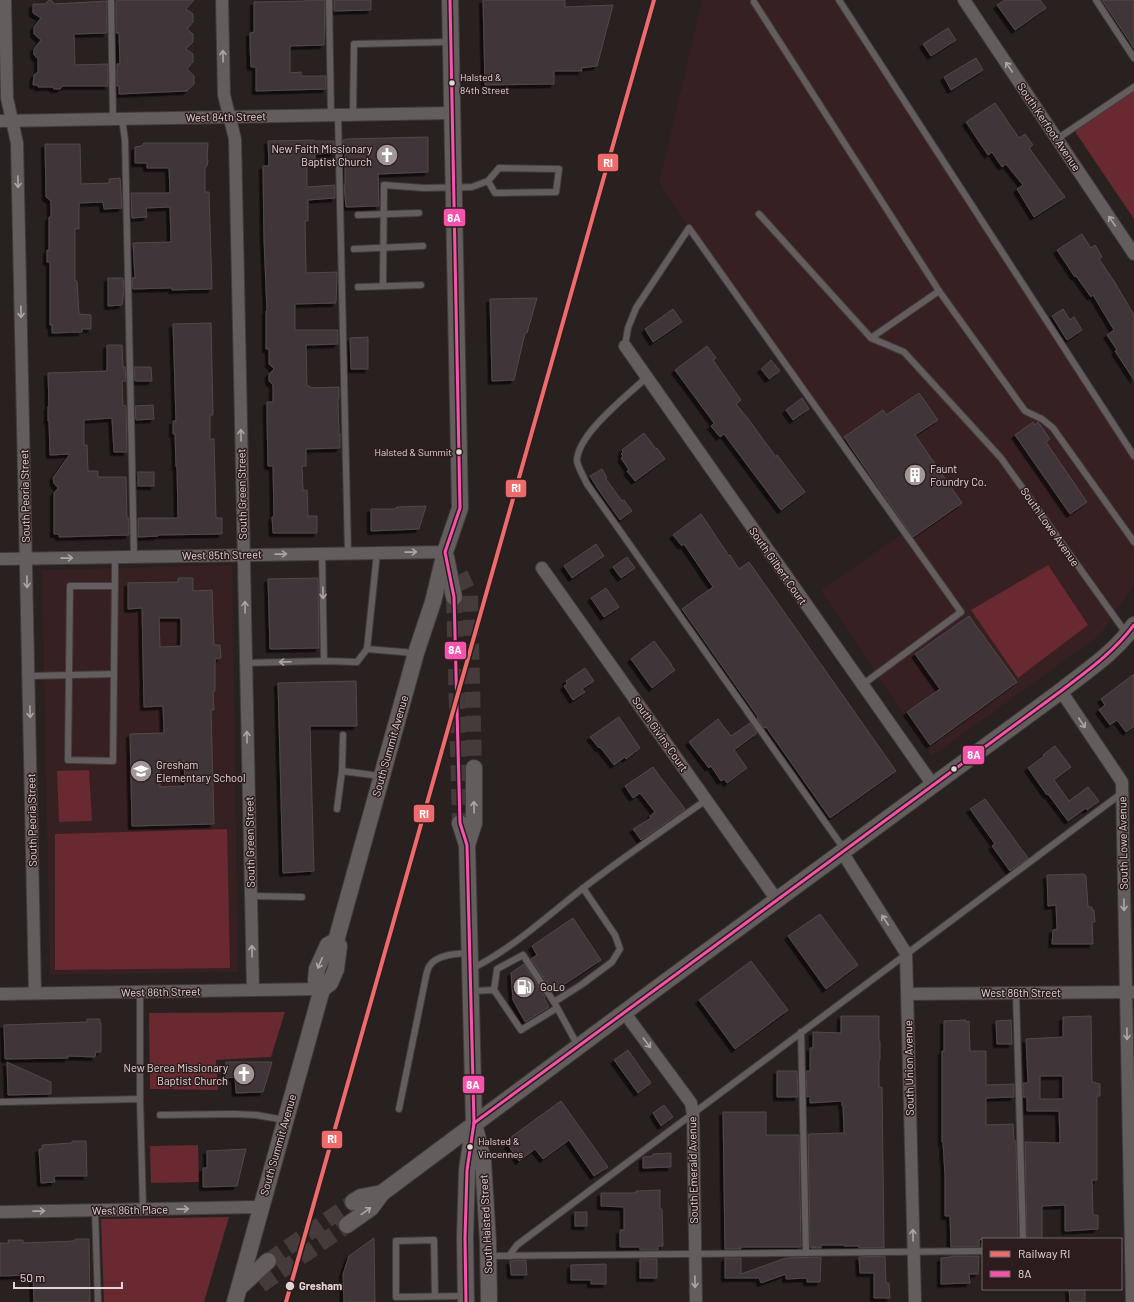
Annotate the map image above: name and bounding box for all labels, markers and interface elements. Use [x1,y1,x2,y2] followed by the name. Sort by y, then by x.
[219,50,227,63] one-way arrow
[1004,61,1012,73] one-way arrow
[460,71,509,96] place label: Halsted & 84th Street
[447,78,457,88] marker: Halsted & 84th Street
[1015,80,1084,173] street label: South Kerfoot Avenue
[186,109,266,124] street label: West 84th Street
[271,142,372,168] place label: New Faith Missionary Baptist Church
[374,142,400,168] church icon: New Faith Missionary Baptist Church
[597,153,619,172] line badge: RI
[603,156,613,169] text: RI
[14,175,22,188] one-way arrow
[443,208,466,227] line badge: 8A
[447,211,461,224] text: 8A
[1108,216,1116,227] one-way arrow
[17,305,25,318] one-way arrow
[237,429,245,442] one-way arrow
[374,446,452,458] place label: Halsted & Summit
[454,447,464,457] marker: Halsted & Summit
[234,448,249,540] street label: South Green Street
[17,449,32,543] street label: South Peoria Street
[902,462,928,488] building icon: Faunt Foundry Co.
[930,462,987,488] place label: Faunt Foundry Co.
[505,479,527,498] line badge: RI
[511,481,521,494] text: RI
[1018,485,1083,569] street label: South Lowe Avenue
[747,525,810,607] street label: South Gilbert Court
[182,547,262,562] street label: West 85th Street
[404,548,417,556] one-way arrow
[274,551,287,558] one-way arrow
[60,554,73,562] one-way arrow
[23,575,31,588] one-way arrow
[319,586,327,599] one-way arrow
[241,601,248,614] one-way arrow
[444,641,467,660] line badge: 8A
[448,643,462,656] text: 8A
[279,658,292,666] one-way arrow
[369,694,410,798] street label: South Summit Avenue
[630,694,691,774] street label: South Givins Court
[26,705,33,718] one-way arrow
[1079,717,1087,729] one-way arrow
[243,731,251,744] one-way arrow
[962,745,985,765] line badge: 8A
[967,748,981,761] text: 8A
[128,758,154,784] school or university icon: Gresham Elementary School
[156,758,246,784] place label: Gresham Elementary School
[949,764,959,774] unlabelled marker
[24,773,39,867] street label: South Peoria Street
[242,796,257,888] street label: South Green Street
[1115,796,1130,890] street label: South Lowe Avenue
[470,801,478,814] one-way arrow
[413,804,435,823] line badge: RI
[419,807,429,820] text: RI
[1120,898,1128,911] one-way arrow
[881,914,889,926] one-way arrow
[248,945,256,958] one-way arrow
[316,956,323,968] one-way arrow
[511,974,537,1000] fuel station icon: GoLo
[540,980,565,993] place label: GoLo
[121,984,201,999] street label: West 86th Street
[981,986,1061,999] street label: West 86th Street
[901,1020,916,1116] street label: South Union Avenue
[1123,1027,1131,1040] one-way arrow
[643,1037,651,1048] one-way arrow
[124,1061,228,1087] place label: New Berea Missionary Baptist Church
[231,1061,257,1087] church icon: New Berea Missionary Baptist Church
[462,1075,485,1094] line badge: 8A
[466,1078,480,1091] text: 8A
[257,1093,298,1197] street label: South Summit Avenue
[685,1116,700,1224] street label: South Emerald Avenue
[321,1130,343,1149] line badge: RI
[327,1132,337,1145] text: RI
[478,1135,523,1160] place label: Halsted & Vincennes
[465,1142,475,1152] marker: Halsted & Vincennes
[476,1174,495,1274] street label: South Halsted Street
[92,1202,168,1217] street label: West 86th Place
[176,1205,189,1213] one-way arrow
[32,1207,45,1215] one-way arrow
[360,1207,371,1215] one-way arrow
[909,1229,917,1242] one-way arrow
[982,1238,1122,1290] legend
[1018,1246,1070,1260] text: Railway RI
[14,1264,122,1290] scale bar
[1018,1266,1032,1280] text: 8A
[20,1270,45,1284] text: 50 m
[692,1275,699,1288] one-way arrow
[299,1279,342,1292] place label: Gresham
[284,1280,296,1292] marker: Gresham

